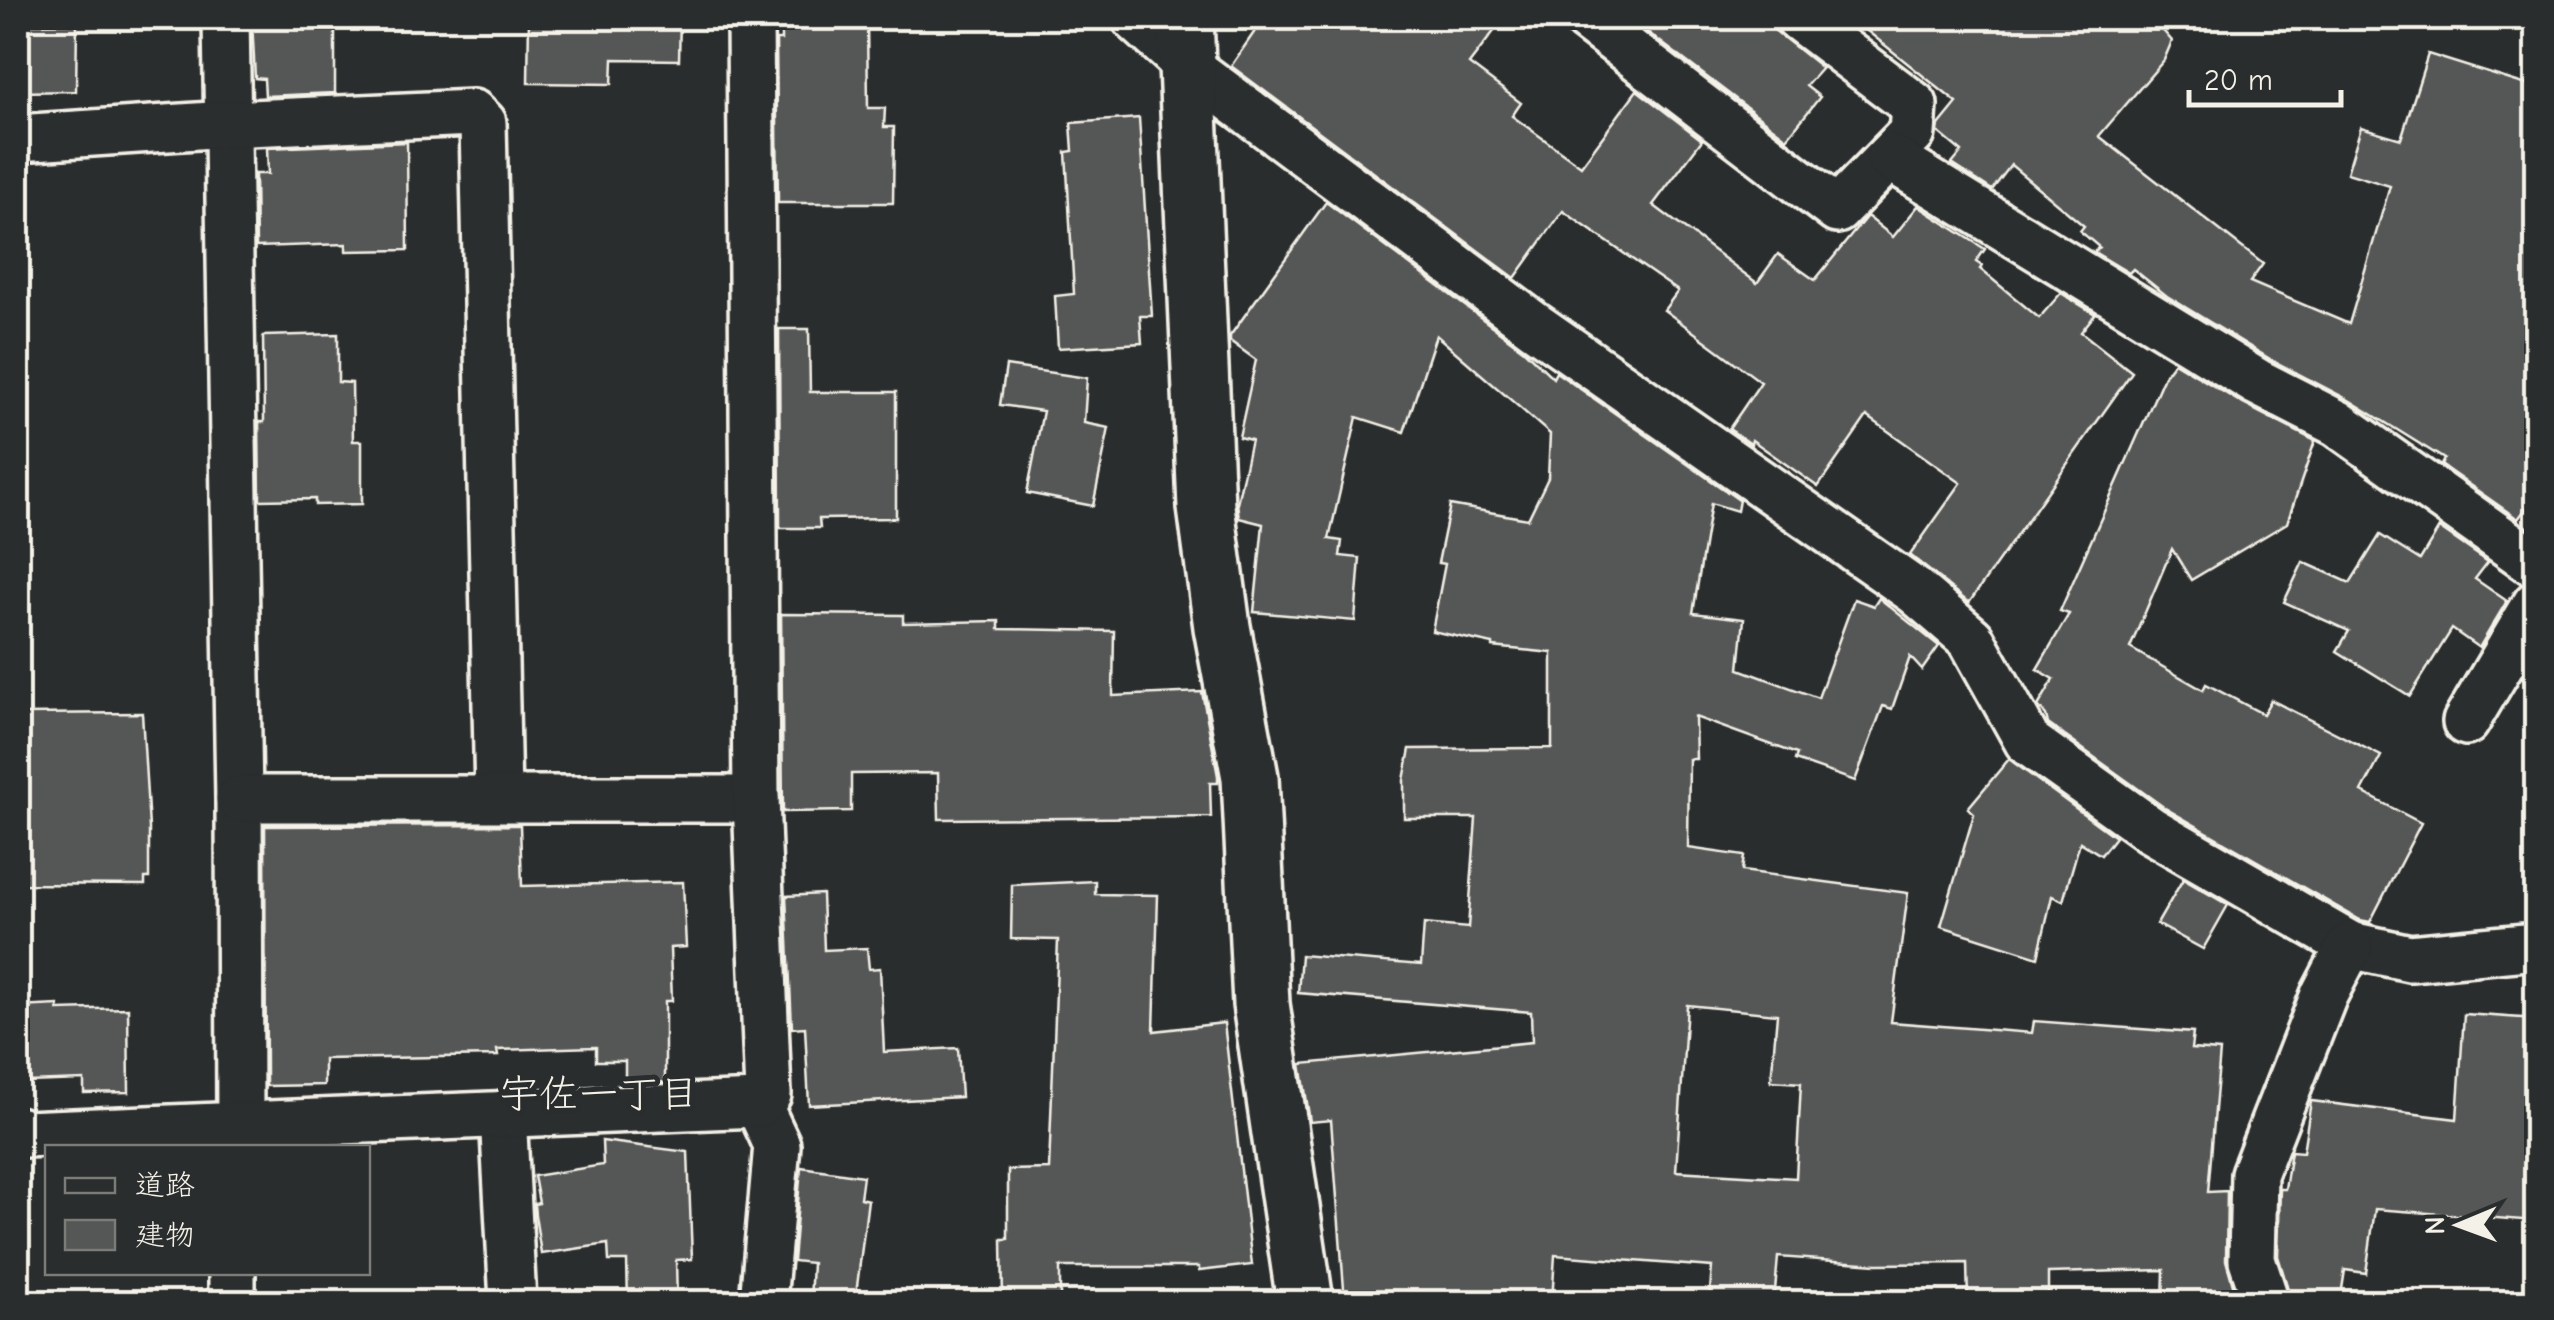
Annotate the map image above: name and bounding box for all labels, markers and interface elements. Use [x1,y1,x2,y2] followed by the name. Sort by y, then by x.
[2189,45,2342,107] scale bar
[2204,63,2273,98] text: 20 m
[499,1071,699,1117] district label: 宇佐一丁目
[45,1145,370,1275] legend
[135,1168,195,1203] text: 道路
[2409,1175,2509,1275] north arrow
[2419,1216,2451,1235] text: N
[135,1218,195,1253] text: 建物

